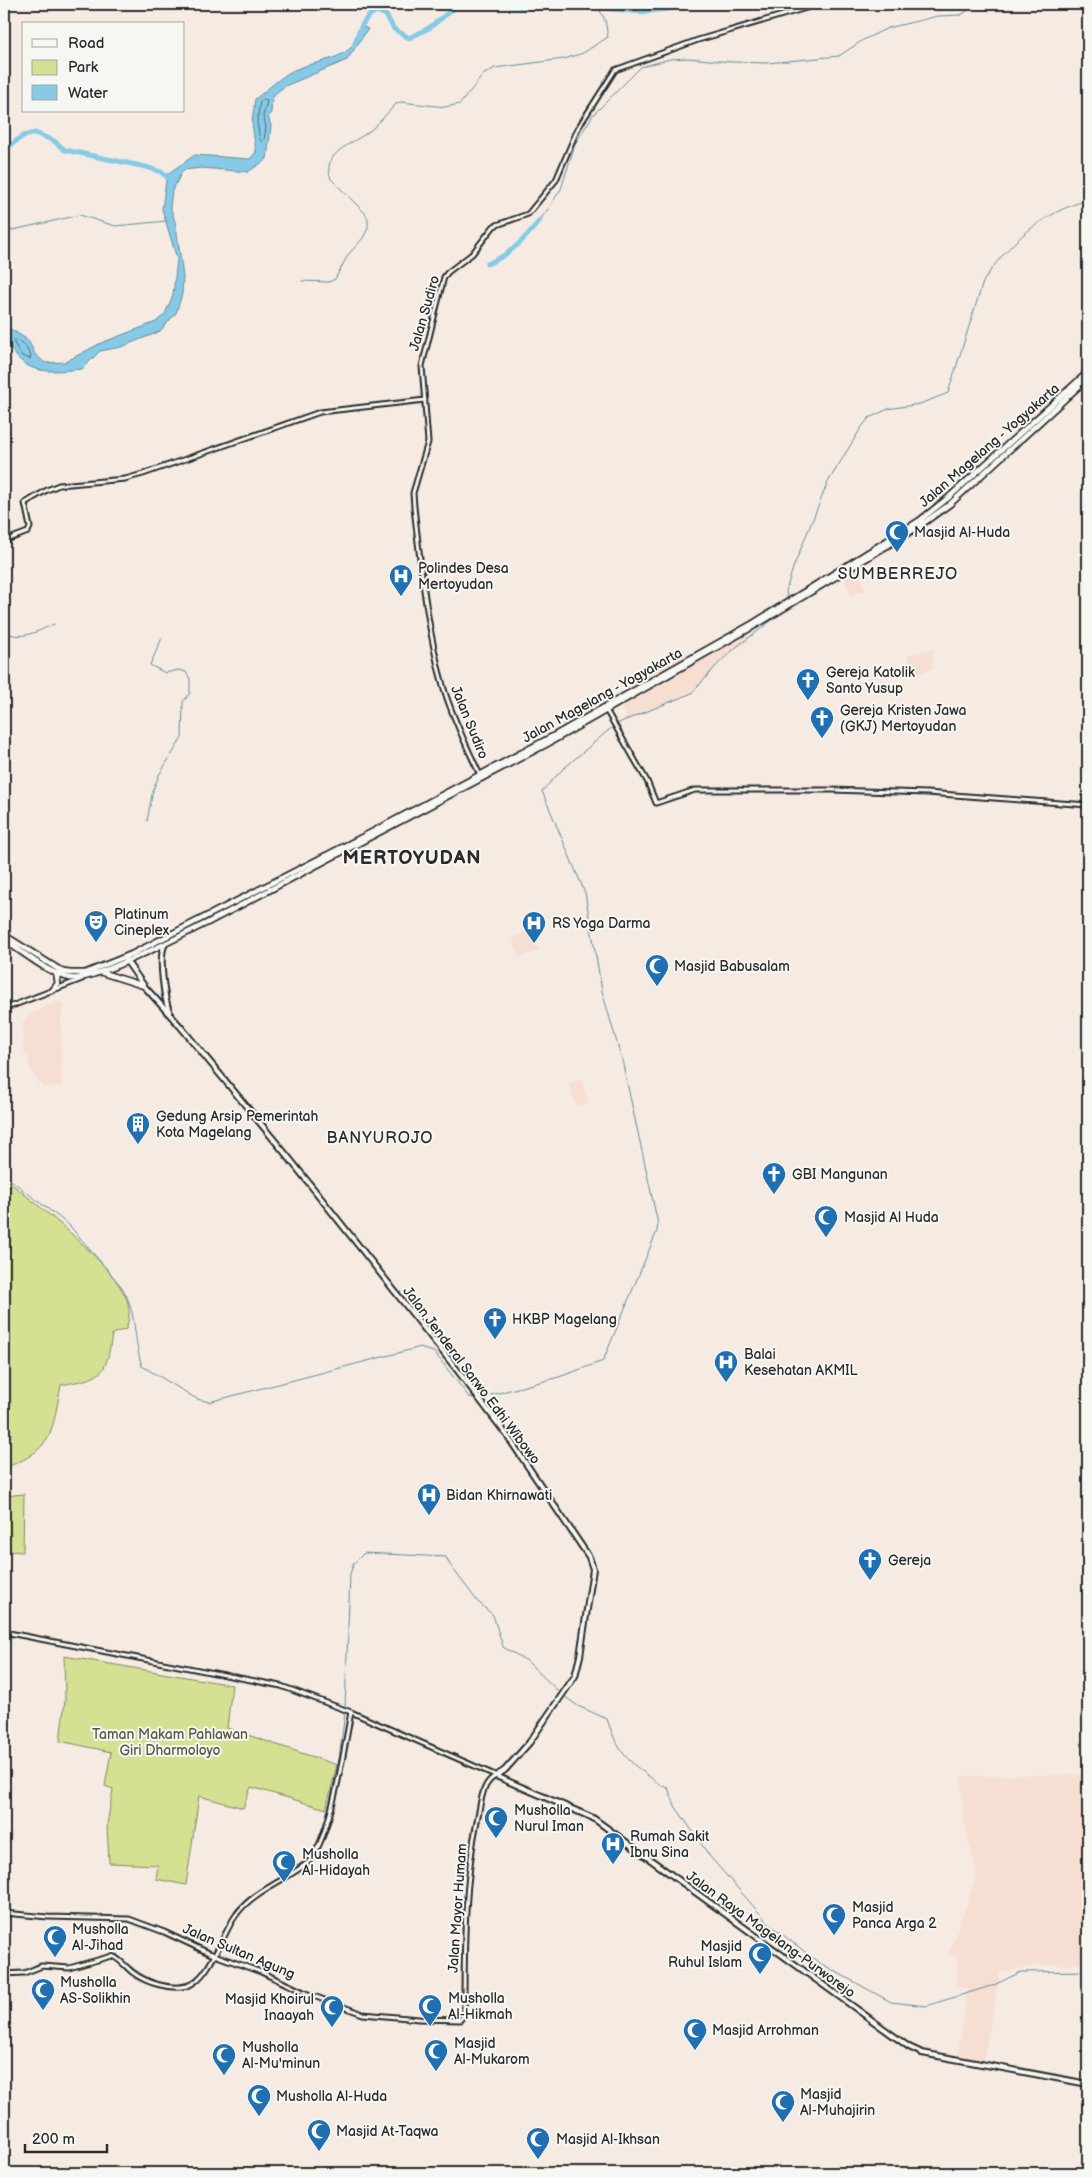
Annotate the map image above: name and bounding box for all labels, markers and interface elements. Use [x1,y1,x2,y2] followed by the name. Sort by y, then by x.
[22,22,185,112] legend
[68,34,104,53] text: Road
[68,58,99,77] text: Park
[68,84,108,103] text: Water
[406,273,443,353] street label: Jalan Sudiro
[916,380,1063,511] street label: Jalan Magelang - Yogyakarta
[884,519,910,553] mosque icon: Masjid Al-Huda
[914,524,1010,541] place label: Masjid Al-Huda
[418,560,509,593] place label: Polindes Desa Mertoyudan
[388,563,414,597] hospital icon: Polindes Desa Mertoyudan
[838,565,958,584] district label: SUMBERREJO
[519,644,685,747] street label: Jalan Magelang - Yogyakarta
[826,664,915,697] place label: Gereja Katolik Santo Yusup
[795,667,821,701] church icon: Gereja Katolik Santo Yusup
[447,683,492,761] street label: Jalan Sudiro
[840,702,967,735] place label: Gereja Kristen Jawa (GKJ) Mertoyudan
[809,705,835,739] church icon: Gereja Kristen Jawa (GKJ) Mertoyudan
[342,847,482,870] district label: MERTOYUDAN
[114,906,170,939] place label: Platinum Cineplex
[83,909,109,943] theatre icon: Platinum Cineplex
[521,910,547,944] hospital icon: RS Yoga Darma
[552,915,651,932] place label: RS Yoga Darma
[644,953,670,987] mosque icon: Masjid Babusalam
[674,958,790,975] place label: Masjid Babusalam
[156,1108,319,1141] place label: Gedung Arsip Pemerintah Kota Magelang
[125,1111,151,1145] building icon: Gedung Arsip Pemerintah Kota Magelang
[326,1129,434,1148] district label: BANYUROJO
[761,1161,787,1195] church icon: GBI Mangunan
[792,1166,888,1183] place label: GBI Mangunan
[813,1204,839,1238] mosque icon: Masjid Al Huda
[844,1209,939,1226] place label: Masjid Al Huda
[399,1283,544,1468] street label: Jalan Jenderal Sarwo Edhi Wibowo
[482,1306,508,1340] church icon: HKBP Magelang
[512,1311,617,1328] place label: HKBP Magelang
[744,1346,858,1379] place label: Balai Kesehatan AKMIL
[713,1349,739,1383] hospital icon: Balai Kesehatan AKMIL
[416,1482,442,1516] hospital icon: Bidan Khirnawati
[446,1487,552,1504] place label: Bidan Khirnawati
[857,1547,883,1581] church icon: Gereja
[888,1552,931,1569] place label: Gereja
[92,1726,248,1759] park label: Taman Makam Pahlawan Giri Dharmoloyo
[514,1802,584,1835] place label: Musholla Nurul Iman
[483,1805,509,1839] mosque icon: Musholla Nurul Iman
[630,1828,710,1861] place label: Rumah Sakit Ibnu Sina
[600,1831,626,1865] hospital icon: Rumah Sakit Ibnu Sina
[445,1843,470,1973] street label: Jalan Mayor Humam
[302,1846,370,1879] place label: Musholla Al-Hidayah
[271,1849,297,1883] mosque icon: Musholla Al-Hidayah
[683,1867,859,2002] street label: Jalan Raya Magelang-Purworejo
[852,1899,937,1932] place label: Masjid Panca Arga 2
[821,1902,847,1936] mosque icon: Masjid Panca Arga 2
[180,1920,297,1983] street label: Jalan Sultan Agung
[72,1921,129,1954] place label: Musholla Al-Jihad
[42,1924,68,1958] mosque icon: Musholla Al-Jihad
[668,1938,742,1971] place label: Masjid Ruhul Islam
[747,1941,773,1975] mosque icon: Masjid Ruhul Islam
[60,1974,131,2007] place label: Musholla AS-Solikhin
[30,1977,56,2011] mosque icon: Musholla AS-Solikhin
[448,1990,513,2023] place label: Musholla Al-Hikmah
[225,1991,314,2024] place label: Masjid Khoirul Inaayah
[417,1993,443,2027] mosque icon: Musholla Al-Hikmah
[319,1994,345,2028] mosque icon: Masjid Khoirul Inaayah
[682,2017,708,2051] mosque icon: Masjid Arrohman
[712,2022,819,2039] place label: Masjid Arrohman
[454,2035,530,2068] place label: Masjid Al-Mukarom
[423,2038,449,2072] mosque icon: Masjid Al-Mukarom
[242,2039,320,2072] place label: Musholla Al-Mu'minun
[211,2042,237,2076] mosque icon: Musholla Al-Mu'minun
[246,2083,272,2117] mosque icon: Musholla Al-Huda
[800,2086,875,2119] place label: Masjid Al-Muhajirin
[276,2088,387,2105] place label: Musholla Al-Huda
[770,2089,796,2123] mosque icon: Masjid Al-Muhajirin
[306,2118,332,2152] mosque icon: Masjid At-Taqwa
[25,2122,108,2154] scale bar
[336,2123,439,2140] place label: Masjid At-Taqwa
[525,2126,551,2160] mosque icon: Masjid Al-Ikhsan
[32,2130,75,2149] text: 200 m
[556,2131,660,2148] place label: Masjid Al-Ikhsan

